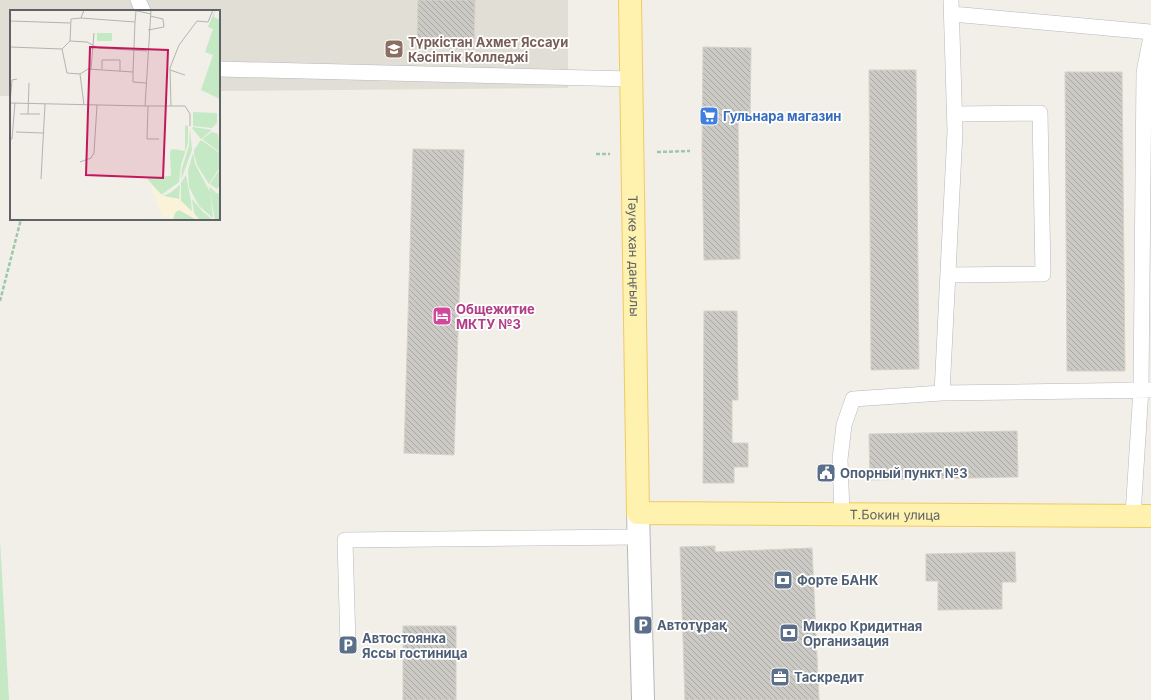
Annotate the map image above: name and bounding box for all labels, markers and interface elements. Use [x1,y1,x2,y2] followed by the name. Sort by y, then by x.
[10,10,220,220] inset map
[408,34,568,65] place label: Түркістан Ахмет Яссауи Кәсіптік Колледжі
[383,38,405,60] school or university icon: Түркістан Ахмет Яссауи Кәсіптік Колледжі
[698,105,720,127] supermarket icon: Гульнара магазин
[723,108,841,124] place label: Гульнара магазин
[625,195,643,317] street label: Тәуке хан даңғылы
[456,301,535,332] place label: Общежитие МКТУ №3
[431,305,453,327] hotel icon: Общежитие МКТУ №3
[815,462,837,484] public building icon: Опорный пункт №3
[840,465,968,481] place label: Опорный пункт №3
[849,506,940,523] street label: Т.Бокин улица
[772,569,794,591] bank icon: Форте БАНК
[797,572,879,588] place label: Форте БАНК
[632,614,654,636] parking icon: Автотұрақ
[657,617,727,633] place label: Автотұрақ
[803,618,922,649] place label: Микро Кридитная Организация
[778,622,800,644] bank icon: Микро Кридитная Организация
[362,630,468,661] place label: Автостоянка Яссы гостиница
[337,634,359,656] parking icon: Автостоянка Яссы гостиница
[769,666,791,688] office icon: Таскредит
[794,669,864,685] place label: Таскредит

